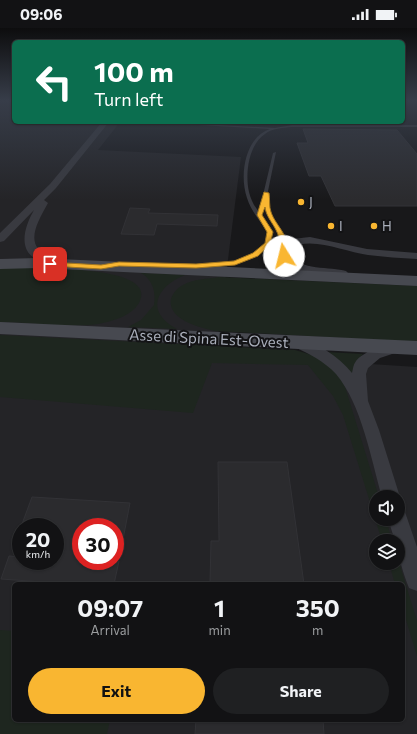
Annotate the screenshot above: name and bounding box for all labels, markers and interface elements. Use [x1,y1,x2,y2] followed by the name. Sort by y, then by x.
[20,5,62,23] text: 09:06
[94,54,174,88] text: 100 m
[28,56,80,108] icon: left
[94,88,163,110] text: Turn left
[309,194,313,210] place label: J
[296,197,306,207] marker: J
[339,218,343,234] place label: I
[382,218,392,234] place label: H
[326,221,336,231] marker: I
[369,221,379,231] marker: H
[263,235,305,277] position arrow
[33,247,67,281] pin
[39,253,61,275] icon: arrive
[129,325,289,351] street label: Asse di Spina Est-Ovest
[369,490,405,570] map controls
[369,490,405,526] button: sound
[72,518,124,570] speed limit sign: 30
[26,527,50,551] text: 20
[369,534,405,570] button: layers
[26,548,50,560] text: km/h
[77,593,143,622] text: 09:07
[214,593,225,622] text: 1
[296,593,340,622] text: 350
[91,622,130,638] text: Arrival
[208,622,231,638] text: min
[312,622,323,638] text: m
[28,668,205,714] button: Exit
[213,668,389,714] button: Share

